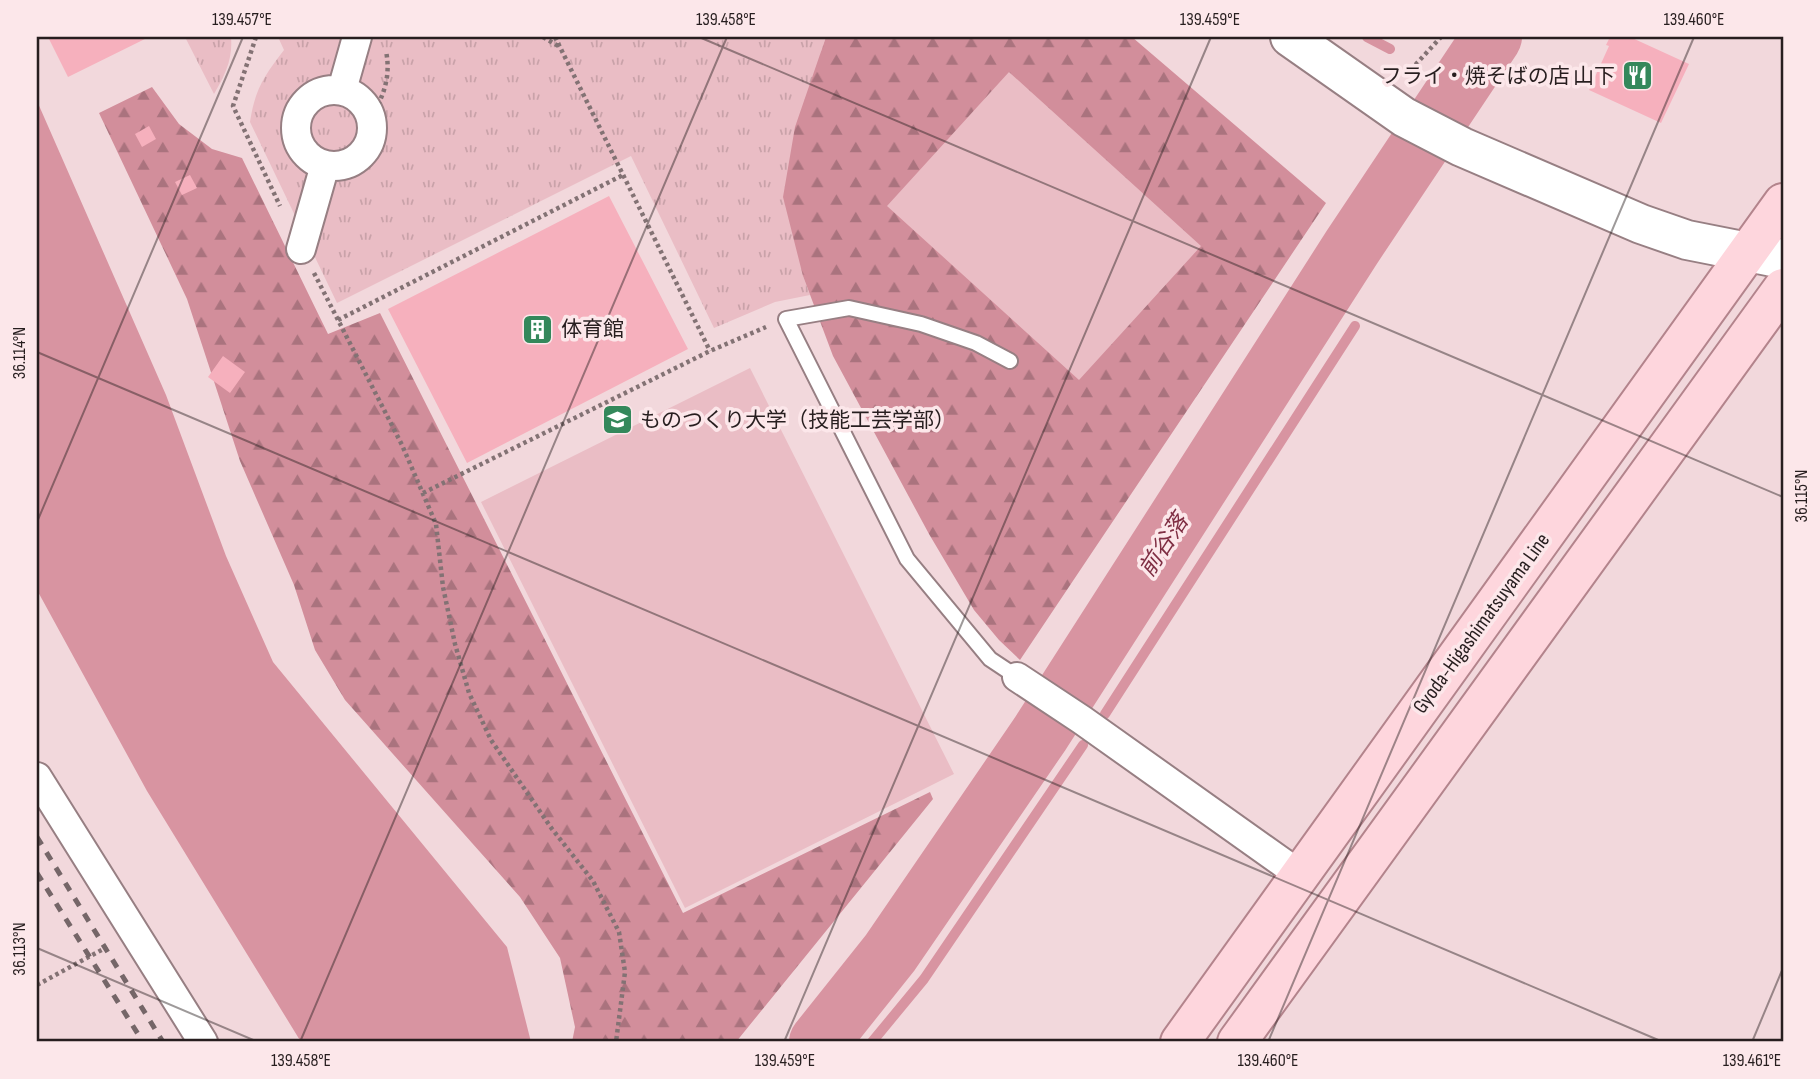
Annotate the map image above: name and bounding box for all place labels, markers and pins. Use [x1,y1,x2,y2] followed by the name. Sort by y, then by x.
[1621,59,1655,93] restaurant icon: フライ・焼そばの店 山下
[1381,64,1615,89] place label: フライ・焼そばの店 山下
[521,312,555,346] building icon: 体育館
[561,317,624,342] place label: 体育館
[600,403,634,437] school or university icon: ものつくり大学（技能工芸学部）
[640,408,955,433] place label: ものつくり大学（技能工芸学部）

